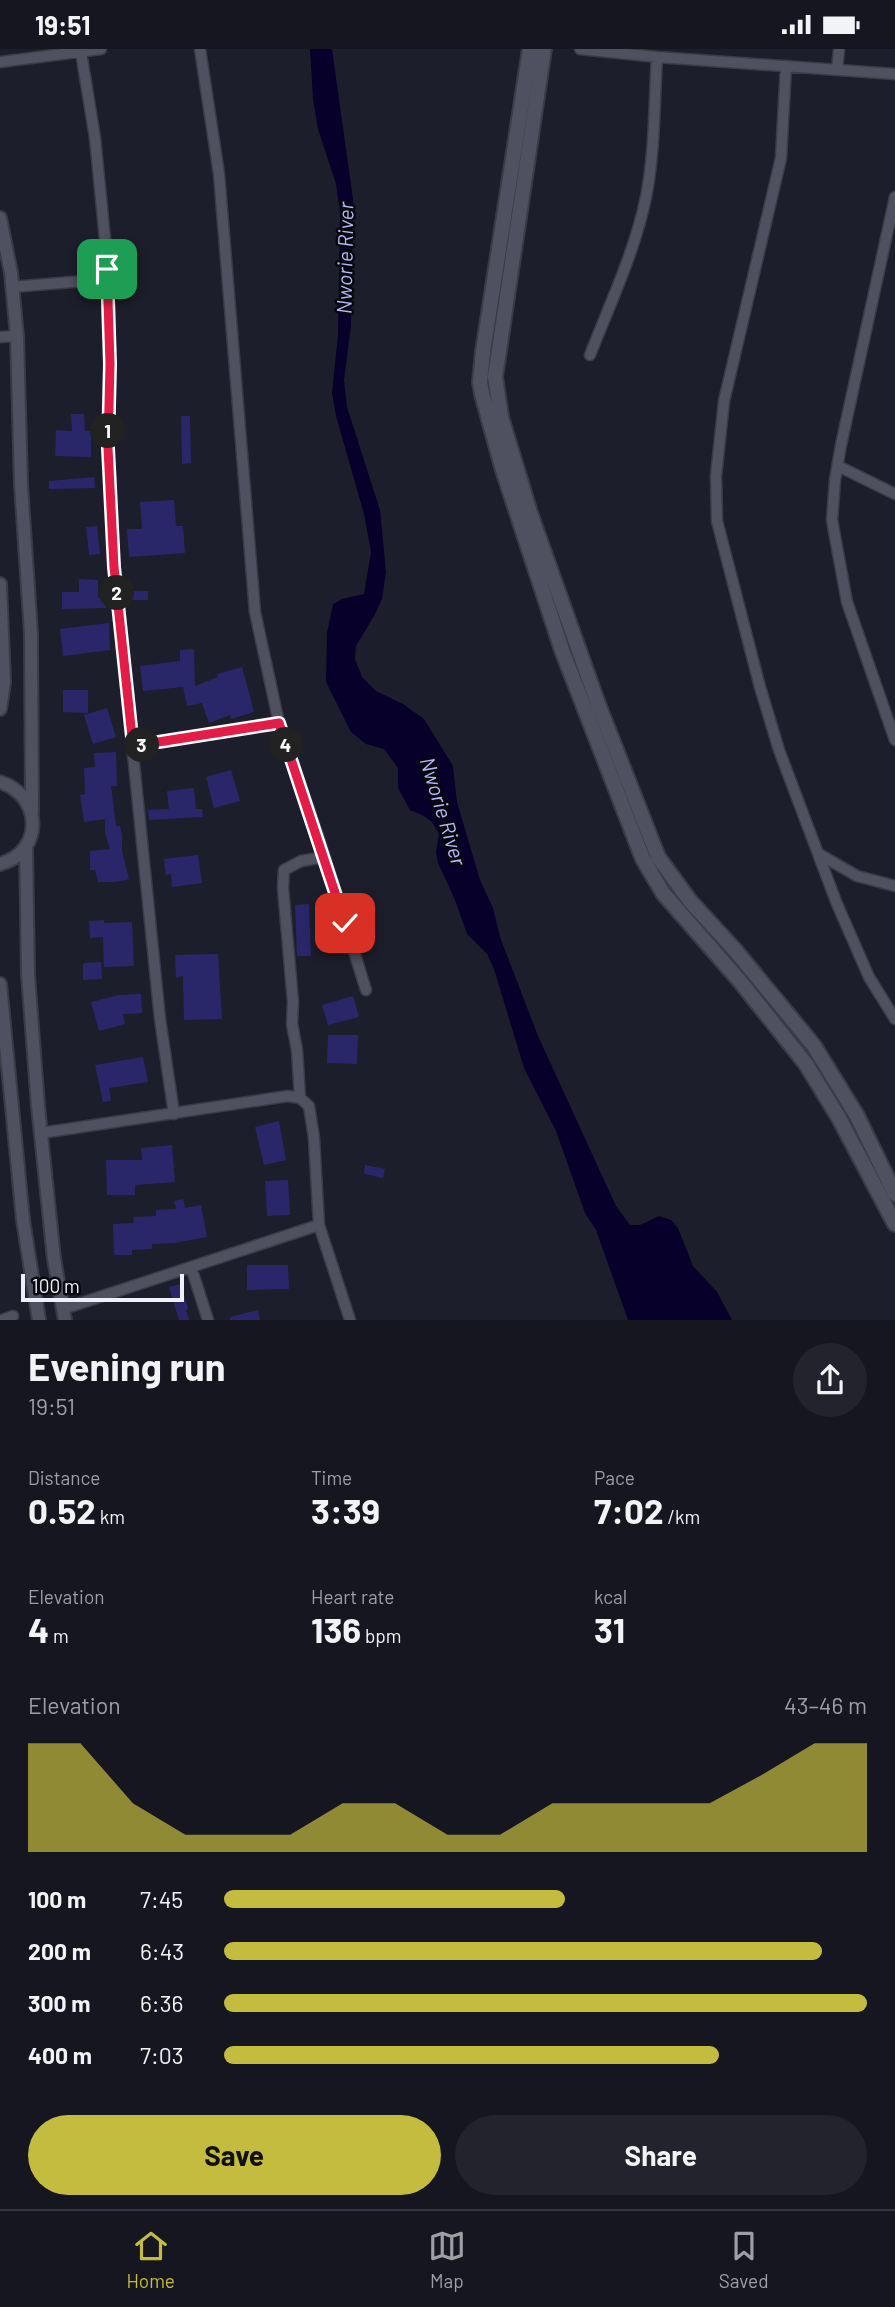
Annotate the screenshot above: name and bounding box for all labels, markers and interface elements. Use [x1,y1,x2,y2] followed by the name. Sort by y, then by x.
[35,9,90,40] text: 19:51
[331,201,357,314] water label: Nworie River
[77,239,137,299] pin
[88,250,126,288] icon: arrive
[90,413,126,449] pin: 1
[104,419,111,442] text: 1
[100,575,134,611] pin: 2
[111,581,122,604] text: 2
[124,727,160,763] pin: 3
[268,727,304,763] pin: 4
[136,733,147,756] text: 3
[280,733,291,756] text: 4
[416,754,473,869] water label: Nworie River
[315,893,375,953] pin
[326,904,364,942] icon: check
[21,1271,184,1303] scale bar
[32,1274,80,1297] text: 100 m
[28,1343,226,1389] text: Evening run
[793,1343,867,1417] button: share
[28,1392,75,1420] text: 19:51
[28,1466,100,1489] text: Distance
[311,1466,352,1489] text: Time
[594,1466,635,1489] text: Pace
[28,1489,96,1531] text: 0.52
[311,1489,380,1531] text: 3:39
[594,1489,664,1531] text: 7:02
[96,1505,125,1528] text: km
[664,1505,700,1528] text: /km
[28,1585,105,1608] text: Elevation
[311,1585,394,1608] text: Heart rate
[594,1585,627,1608] text: kcal
[28,1608,49,1650] text: 4
[311,1608,361,1650] text: 136
[594,1608,625,1650] text: 31
[49,1624,69,1647] text: m
[361,1624,401,1647] text: bpm
[28,1691,121,1719] text: Elevation
[784,1691,867,1719] text: 43–46 m
[28,1885,86,1913] text: 100 m
[140,1885,183,1913] text: 7:45
[28,1937,91,1965] text: 200 m
[140,1937,184,1965] text: 6:43
[28,1989,90,2017] text: 300 m
[140,1989,183,2017] text: 6:36
[28,2041,92,2069] text: 400 m
[140,2041,184,2069] text: 7:03
[28,2115,441,2195] button: Save
[455,2115,867,2195] button: Share
[126,2227,175,2292] tab: Home
[428,2227,466,2292] tab: Map
[719,2227,769,2292] tab: Saved

